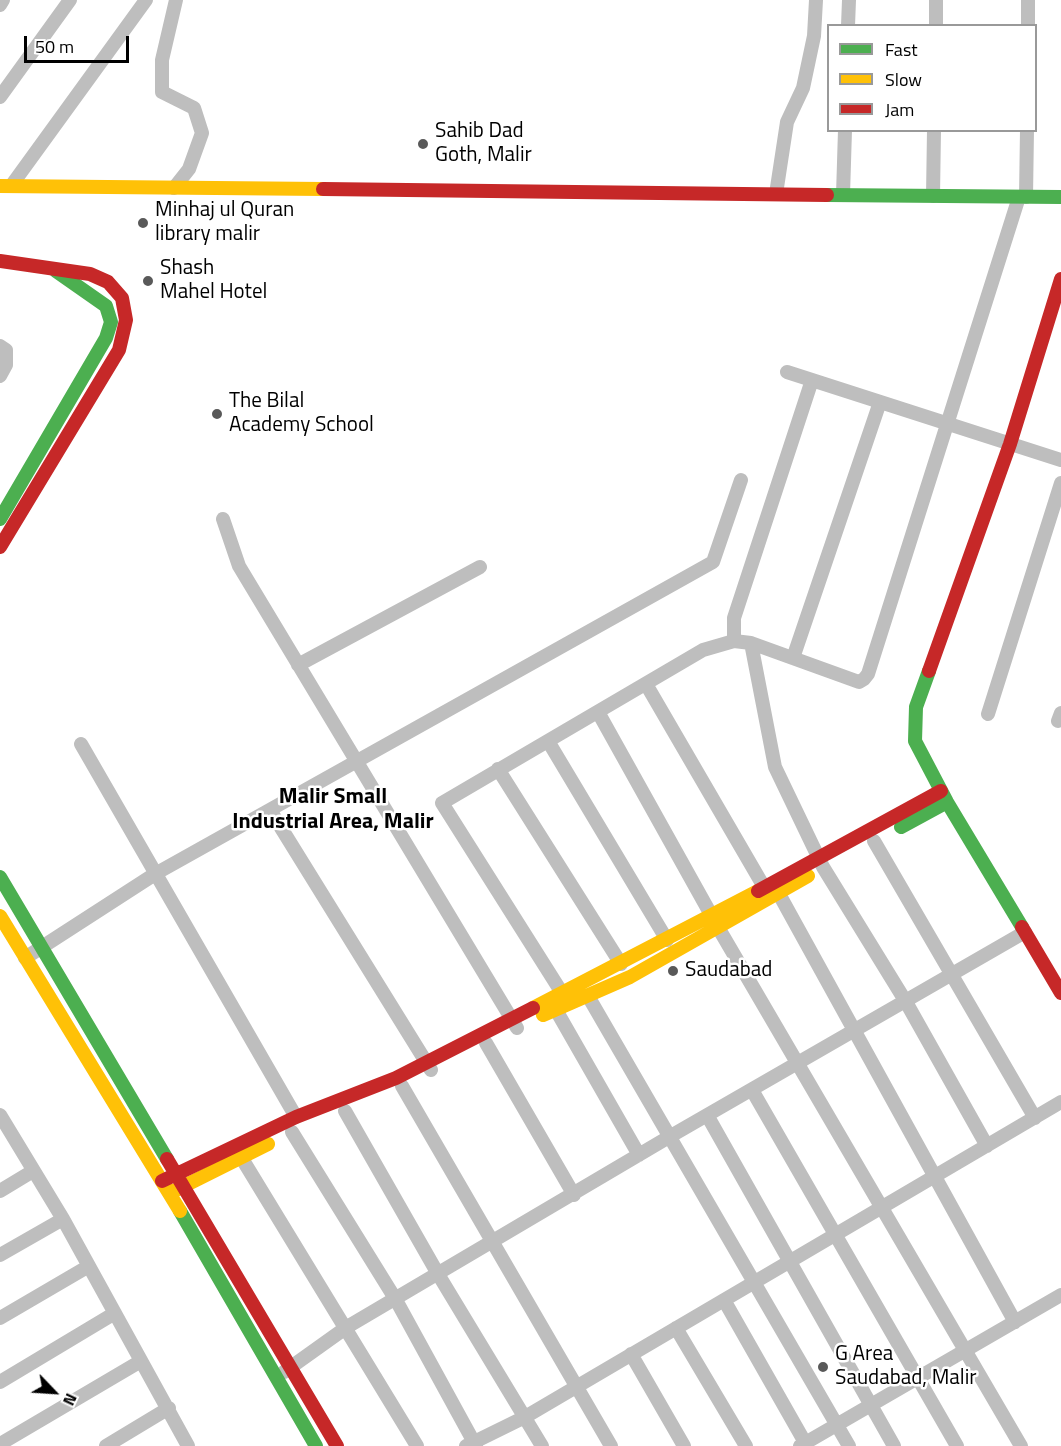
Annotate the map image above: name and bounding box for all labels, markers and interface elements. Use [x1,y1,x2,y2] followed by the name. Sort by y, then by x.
[27,24,132,62] scale bar
[827,24,1037,132] legend
[35,33,74,60] text: 50 m
[885,36,918,63] text: Fast
[885,66,922,93] text: Slow
[885,96,914,123] text: Jam
[435,119,532,169] place label: Sahib Dad Goth, Malir
[416,137,430,151] marker: Sahib Dad Goth, Malir
[155,198,294,248] place label: Minhaj ul Quran library malir
[136,216,150,230] marker: Minhaj ul Quran library malir
[160,256,267,306] place label: Shash Mahel Hotel
[141,274,155,288] marker: Shash Mahel Hotel
[229,389,374,439] place label: The Bilal Academy School
[210,407,224,421] marker: The Bilal Academy School
[232,785,434,836] district label: Malir Small Industrial Area, Malir
[685,958,772,984] place label: Saudabad
[666,964,680,978] marker: Saudabad
[835,1342,977,1392] place label: G Area Saudabad, Malir
[816,1360,830,1374] marker: G Area Saudabad, Malir
[24,1362,84,1422] north arrow
[57,1390,84,1410] text: N

